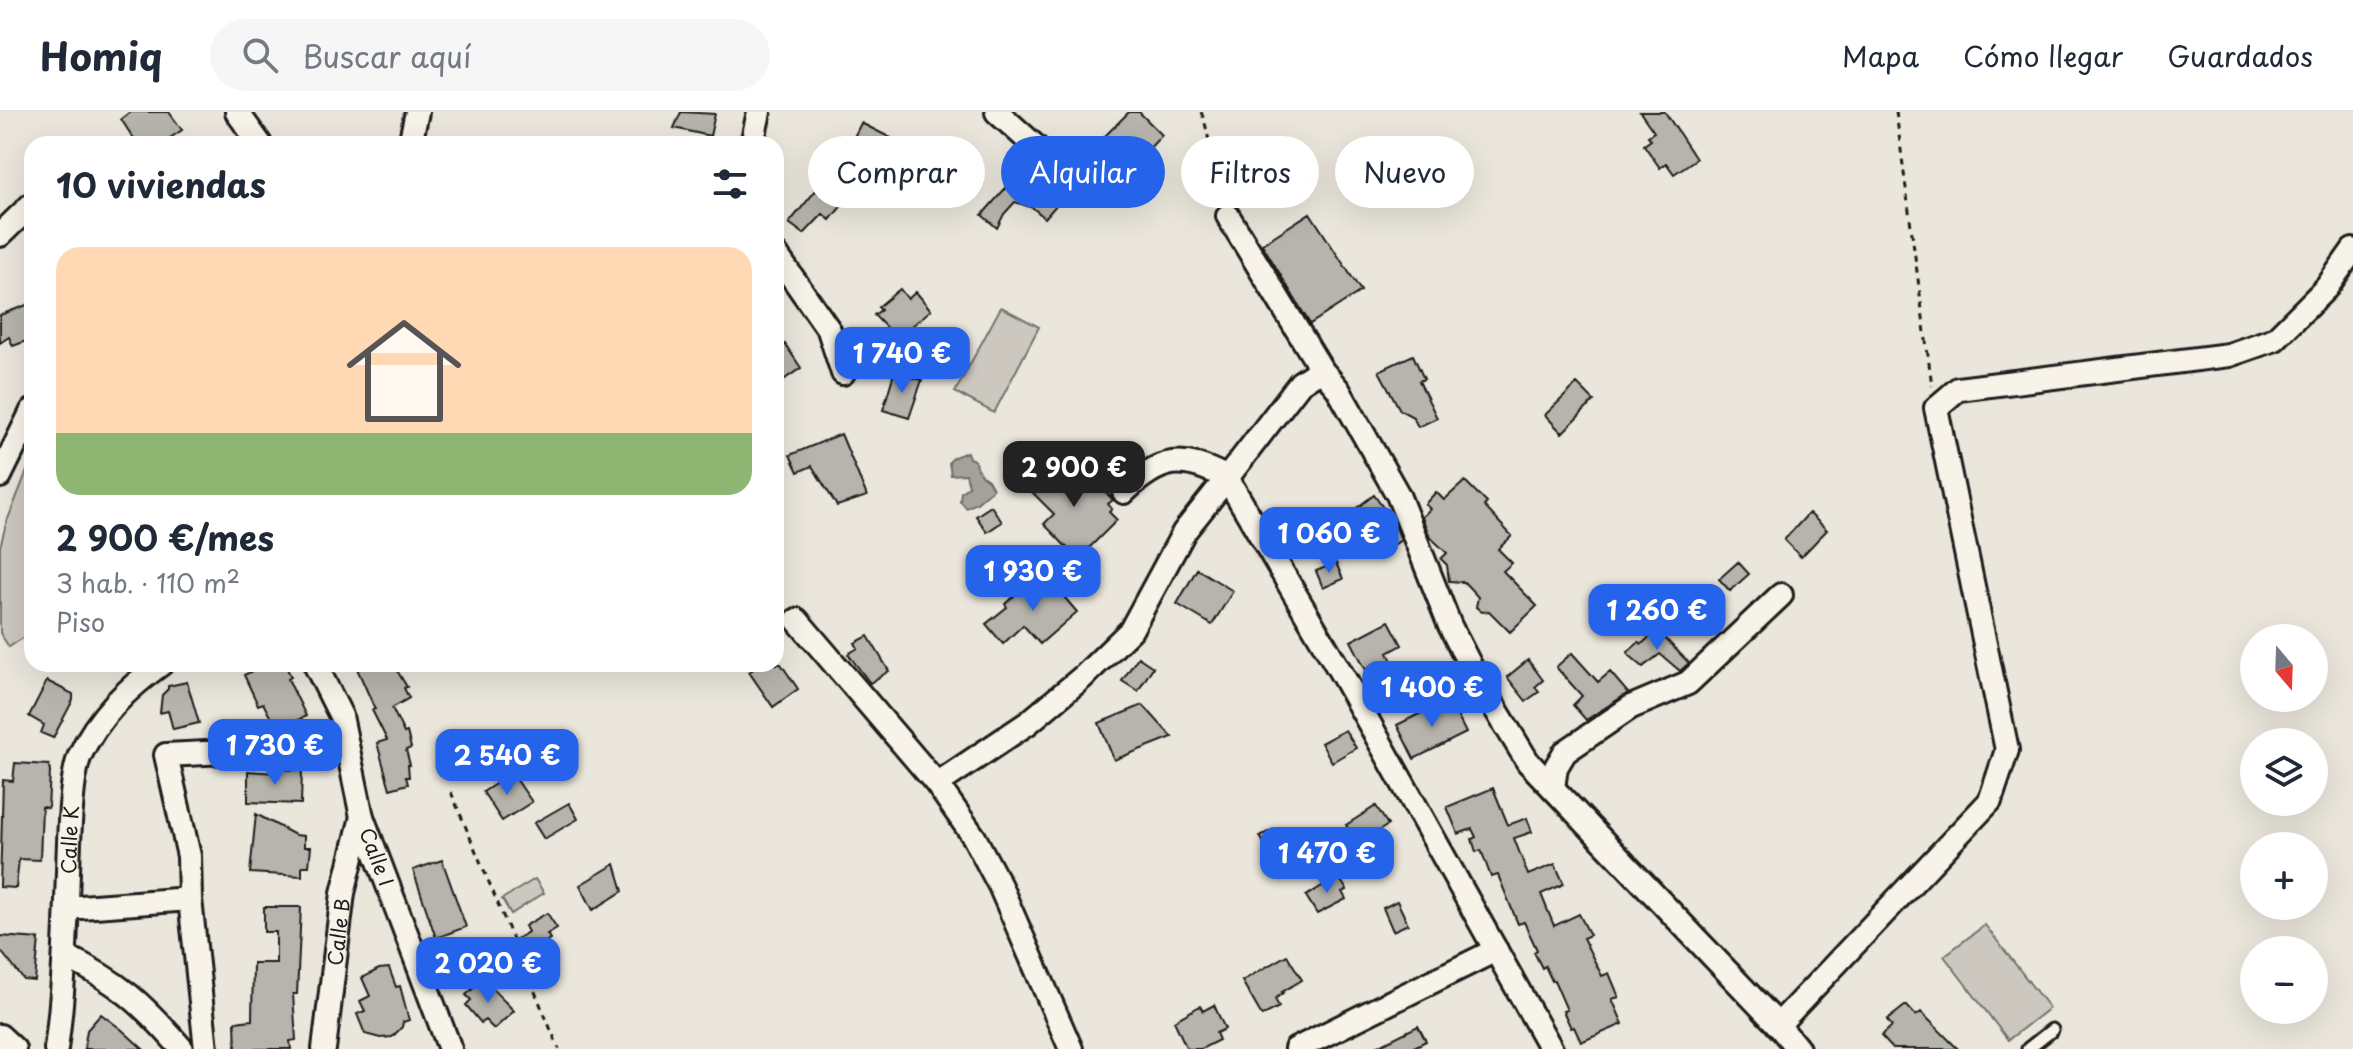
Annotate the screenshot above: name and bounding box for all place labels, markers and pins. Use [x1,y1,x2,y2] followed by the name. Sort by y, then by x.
[828,327,976,395] pin: 1 740 €
[1000,441,1148,509] pin: 2 900 €
[1255,507,1403,575] pin: 1 060 €
[959,545,1107,613] pin: 1 930 €
[1583,584,1731,652] pin: 1 260 €
[1358,661,1506,729] pin: 1 400 €
[201,719,349,787] pin: 1 730 €
[433,729,581,797] pin: 2 540 €
[1253,827,1401,895] pin: 1 470 €
[414,937,562,1005] pin: 2 020 €

